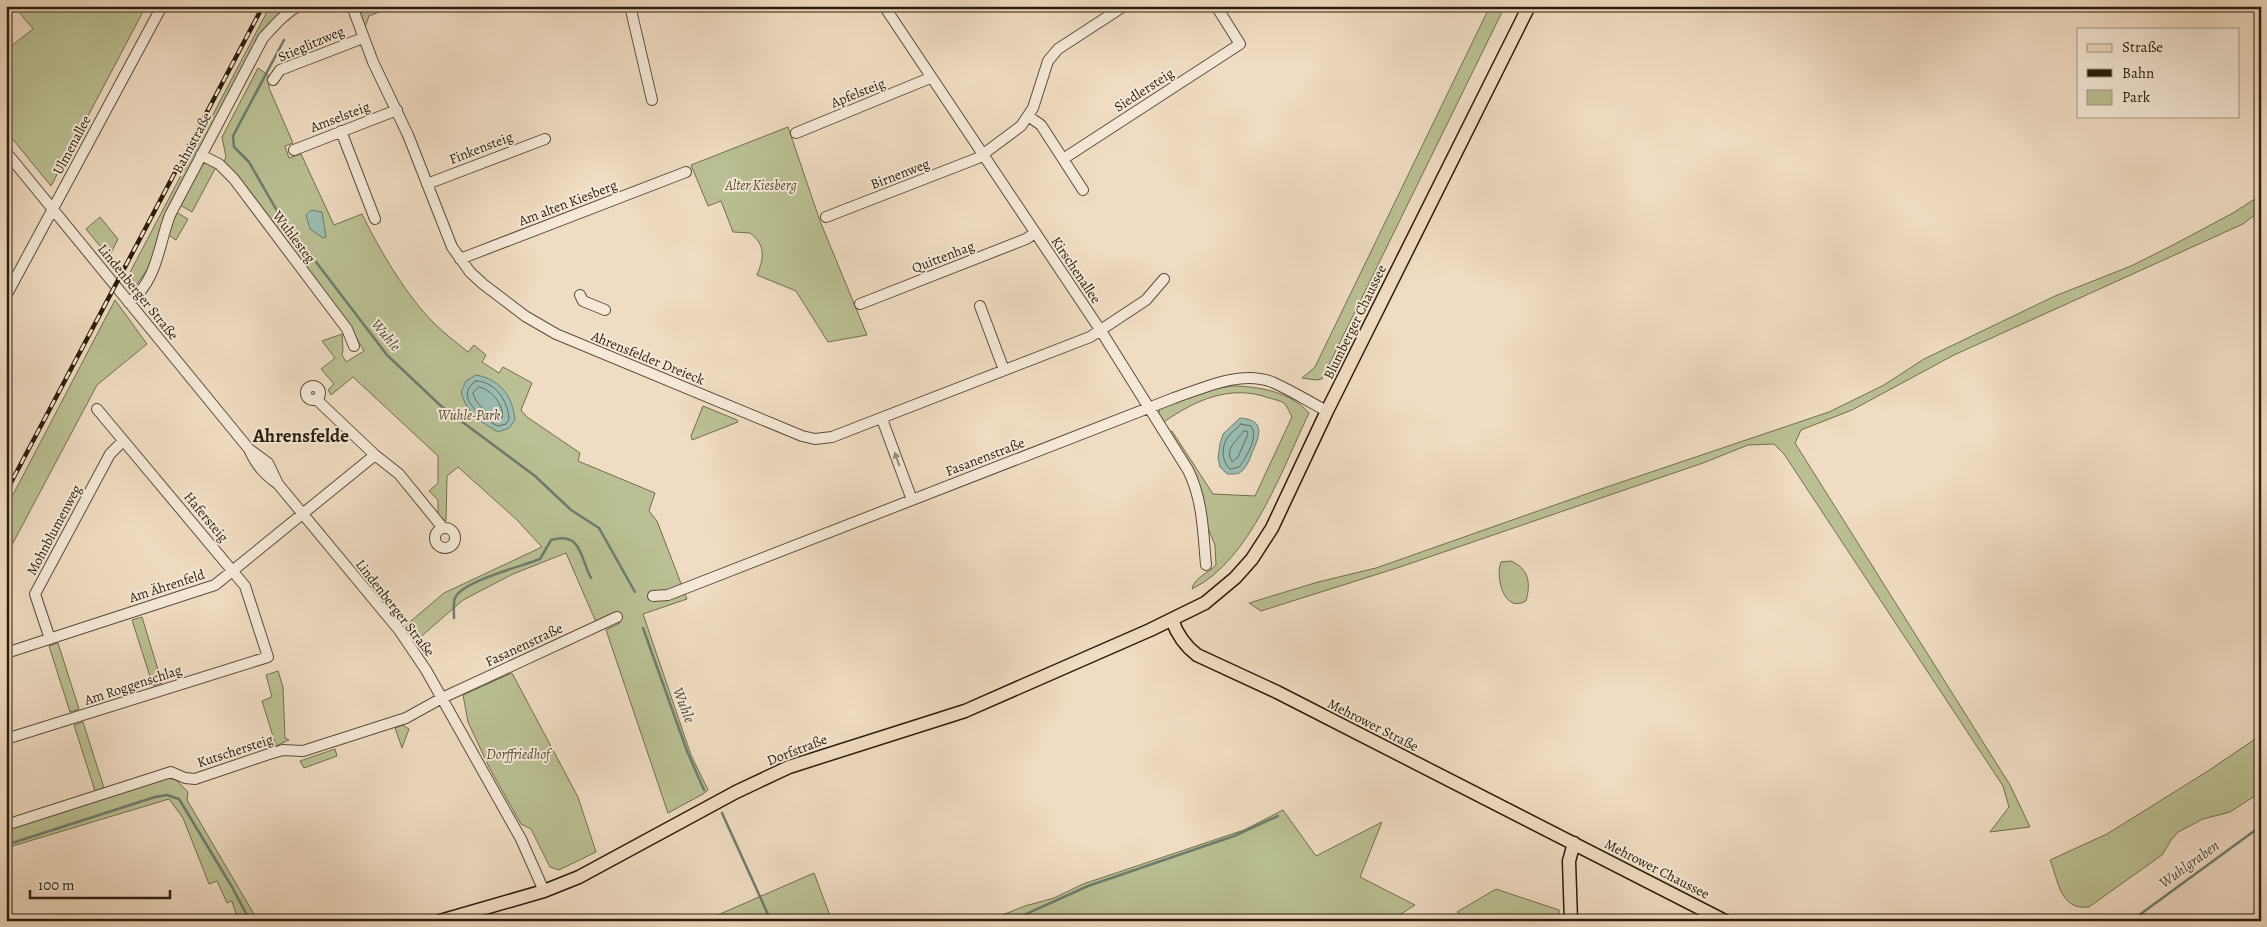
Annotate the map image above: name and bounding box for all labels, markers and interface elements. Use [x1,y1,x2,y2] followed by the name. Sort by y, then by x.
[275,22,347,66] street label: Stieglitzweg
[2077,28,2240,118] legend
[2122,37,2163,57] text: Straße
[2122,63,2154,83] text: Bahn
[1110,64,1178,116] street label: Siedlersteig
[827,74,888,113] street label: Apfelsteig
[2122,87,2151,107] text: Park
[307,97,373,137] street label: Amselsteig
[168,109,216,177] street label: Bahnstraße
[48,112,96,178] street label: Ulmenallee
[446,127,516,169] street label: Finkensteig
[868,154,932,194] street label: Birnenweg
[515,175,620,231] street label: Am alten Kiesberg
[724,176,797,195] park label: Alter Kiesberg
[268,206,320,267] street label: Wuhlesteg
[1047,233,1105,307] street label: Kirschenallee
[909,236,977,278] street label: Quittenhag
[93,240,183,344] street label: Lindenberger Straße
[1319,262,1391,382] street label: Blumberger Chaussee
[367,315,406,356] water label: Wuhle
[588,326,707,389] street label: Ahrensfelder Dreieck
[438,406,500,425] park label: Wuhle-Park
[252,423,349,449] district label: Ahrensfelde
[943,433,1027,481] street label: Fasanenstraße
[893,451,901,466] one-way arrow
[22,481,86,579] street label: Mohnblumenweg
[179,488,233,546] street label: Hafersteig
[351,555,439,661] street label: Lindenberger Straße
[126,565,208,607] street label: Am Ährenfeld
[482,619,566,671] street label: Fasanenstraße
[81,660,184,710] street label: Am Roggenschlag
[668,684,700,726] water label: Wuhle
[1324,694,1422,756] street label: Mehrower Straße
[195,730,275,772] street label: Kutschersteig
[764,730,830,770] street label: Dorfstraße
[486,745,553,764] park label: Dorffriedhof
[1601,834,1713,904] street label: Mehrower Chaussee
[2155,836,2223,892] water label: Wuhlgraben
[30,867,170,899] scale bar
[38,875,75,895] text: 100 m

